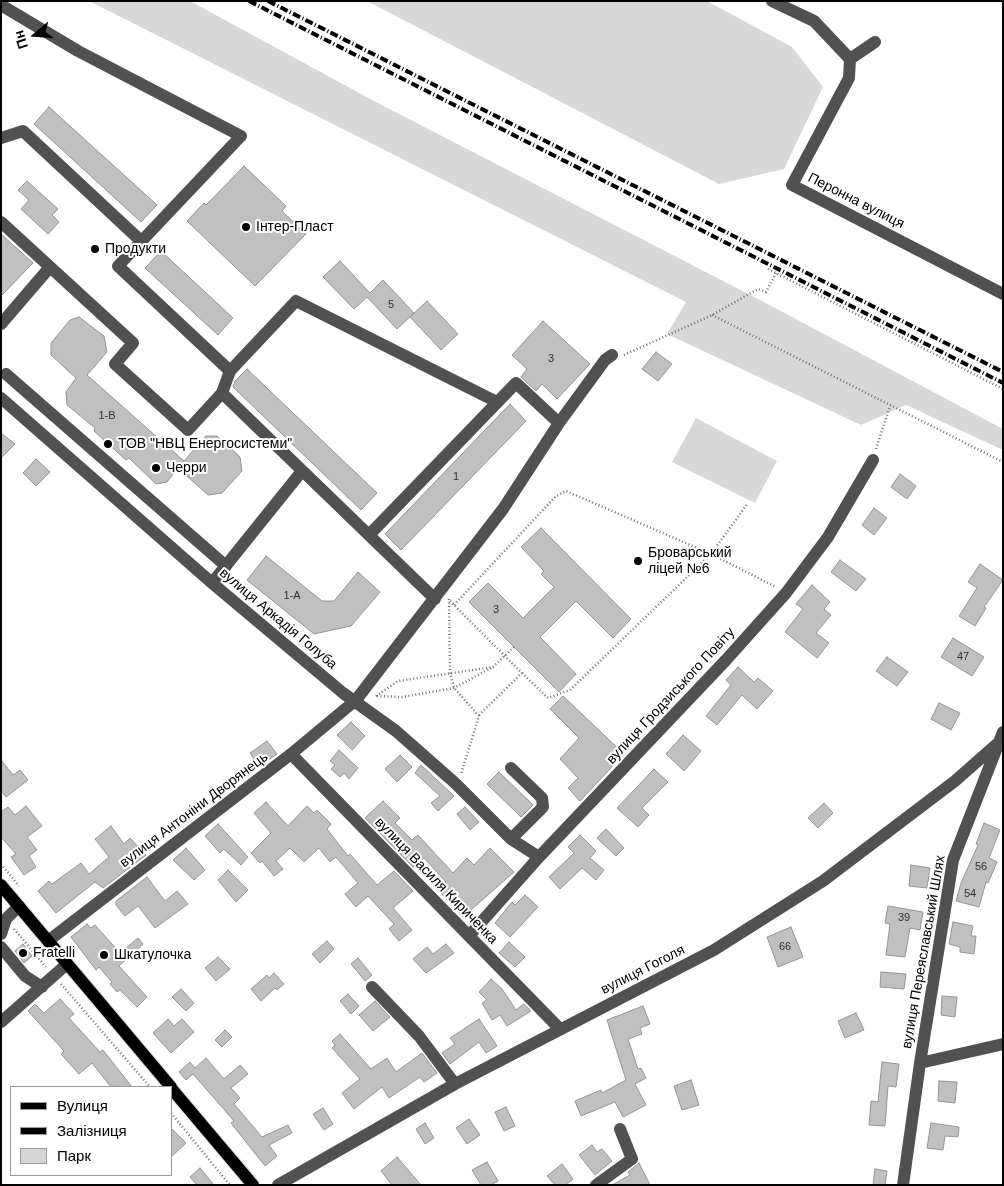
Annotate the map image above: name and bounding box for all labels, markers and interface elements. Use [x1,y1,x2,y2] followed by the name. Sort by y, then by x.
[10,10,60,60] north arrow
[10,28,31,51] text: Пн
[805,169,907,233] street label: Перонна вулиця
[256,219,334,235] place label: Інтер-Пласт
[240,221,252,233] marker: Інтер-Пласт
[105,241,166,257] place label: Продукти
[89,243,101,255] marker: Продукти
[388,298,394,312] house number: 5
[548,352,554,366] house number: 3
[98,409,116,423] house number: 1-В
[118,436,292,452] place label: ТОВ "НВЦ Енергосистеми"
[102,438,114,450] marker: ТОВ "НВЦ Енергосистеми"
[166,460,207,476] place label: Черри
[150,462,162,474] marker: Черри
[453,470,459,484] house number: 1
[648,545,732,578] place label: Броварський ліцей №6
[632,555,644,567] marker: Броварський ліцей №6
[216,565,340,673] street label: вулиця Аркадія Голуба
[283,589,301,603] house number: 1-А
[493,603,499,617] house number: 3
[603,624,739,768] street label: вулиця Гродзиського Повіту
[957,650,969,664] house number: 47
[117,749,271,871] street label: вулиця Антоніни Дворянець
[371,814,501,948] street label: вулиця Василя Кириченка
[899,854,949,1050] street label: вулиця Переяславський Шлях
[975,860,987,874] house number: 56
[964,887,976,901] house number: 54
[898,911,910,925] house number: 39
[779,940,791,954] house number: 66
[598,942,688,998] street label: вулиця Гоголя
[33,945,75,961] place label: Fratelli
[17,947,29,959] marker: Fratelli
[114,947,191,963] place label: Шкатулочка
[98,949,110,961] marker: Шкатулочка
[10,1086,172,1176] legend
[57,1097,108,1114] text: Вулиця
[57,1122,127,1139] text: Залізниця
[57,1147,91,1164] text: Парк

